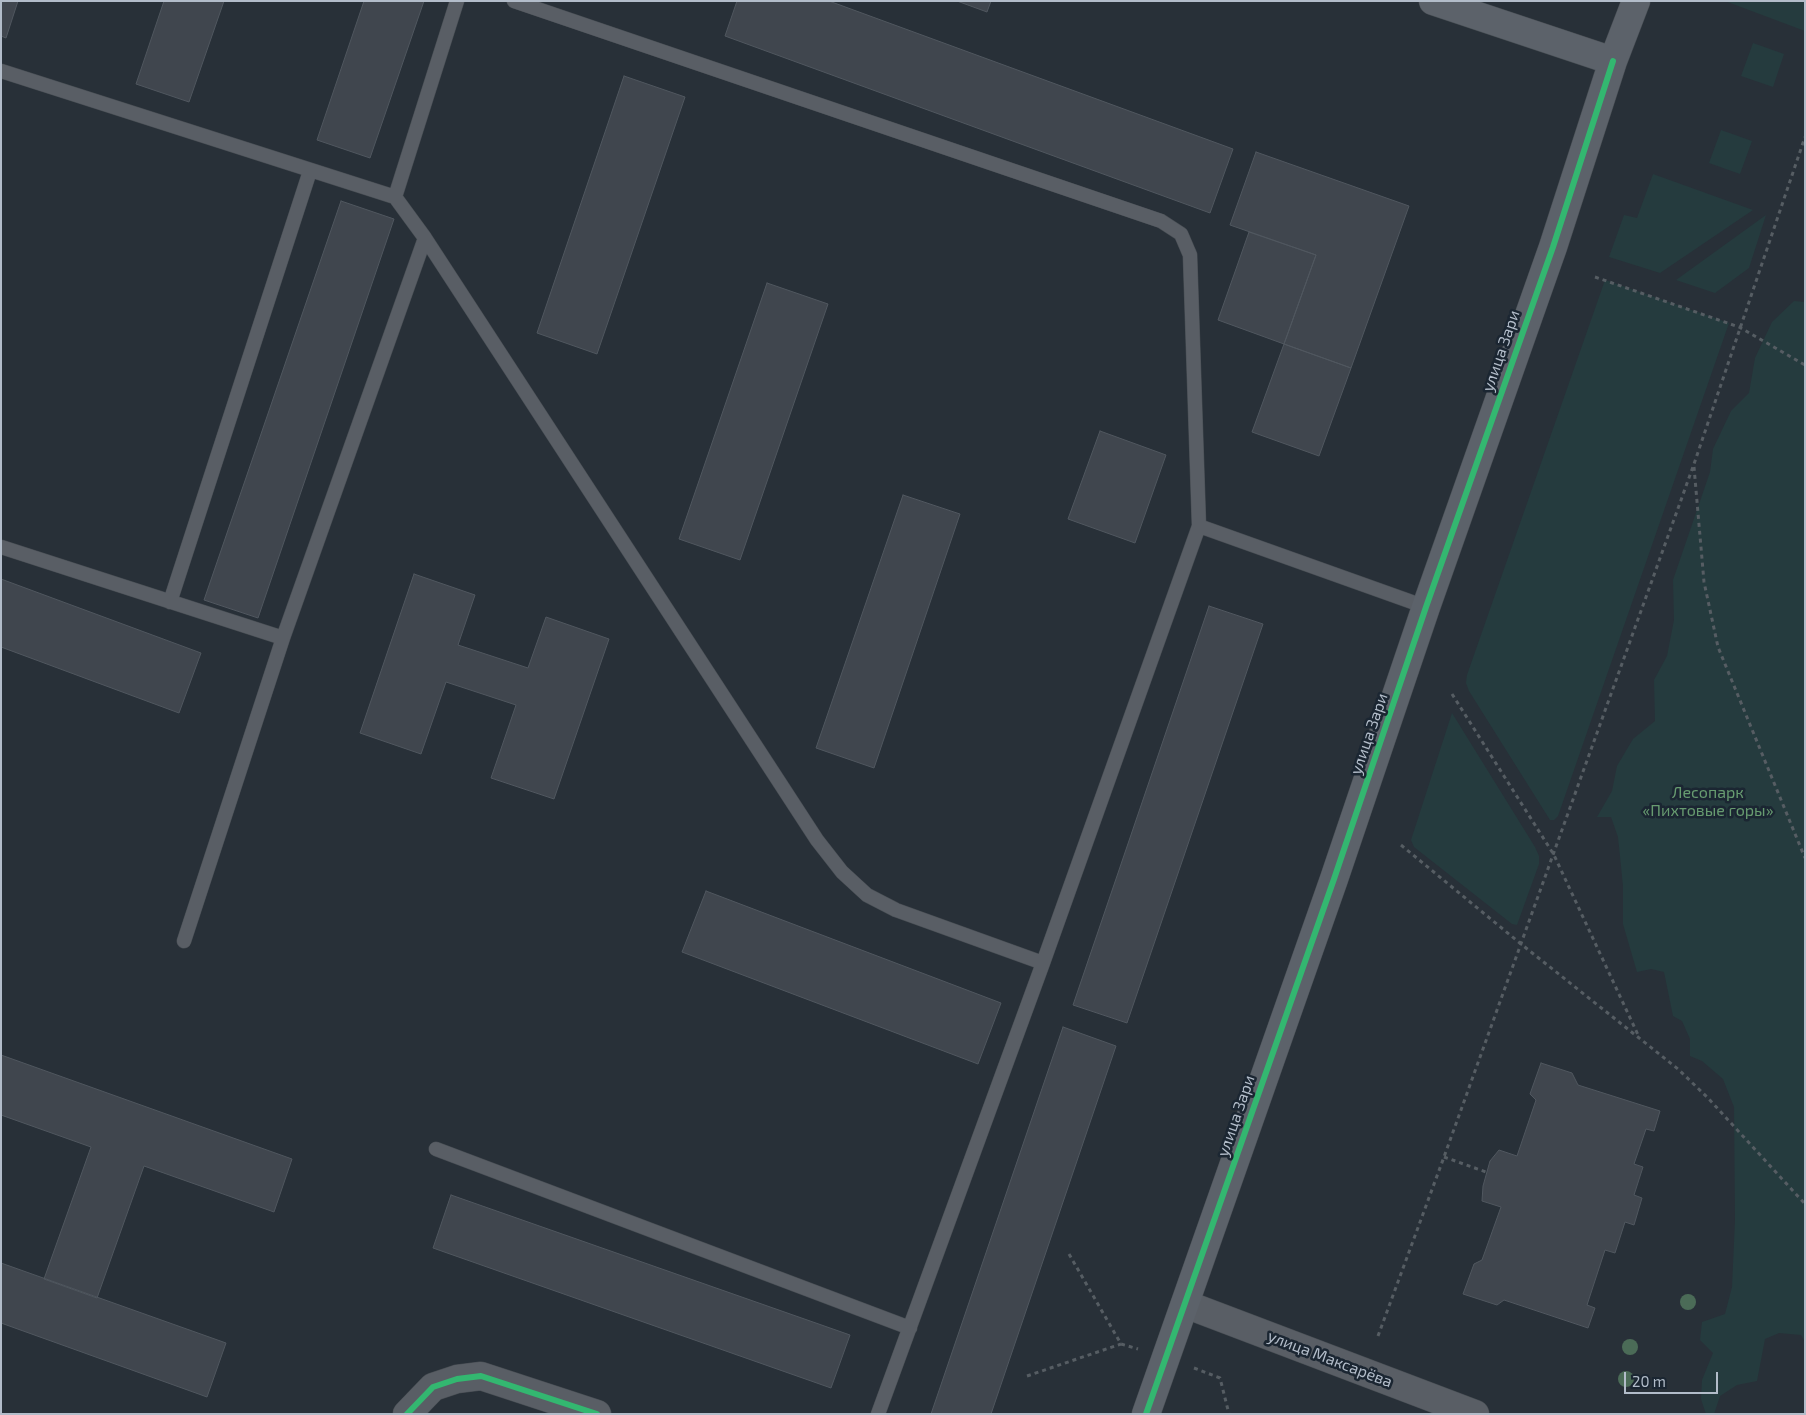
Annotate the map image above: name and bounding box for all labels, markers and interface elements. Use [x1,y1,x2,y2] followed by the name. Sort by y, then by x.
[1478,308,1524,394] street label: улица Зари
[1346,691,1392,777] street label: улица Зари
[1643,783,1773,821] park label: Лесопарк «Пихтовые горы»
[1213,1073,1259,1159] street label: улица Зари
[1265,1326,1395,1392] street label: улица Максарёва
[1626,1362,1720,1394] scale bar
[1632,1372,1666,1390] text: 20 m

